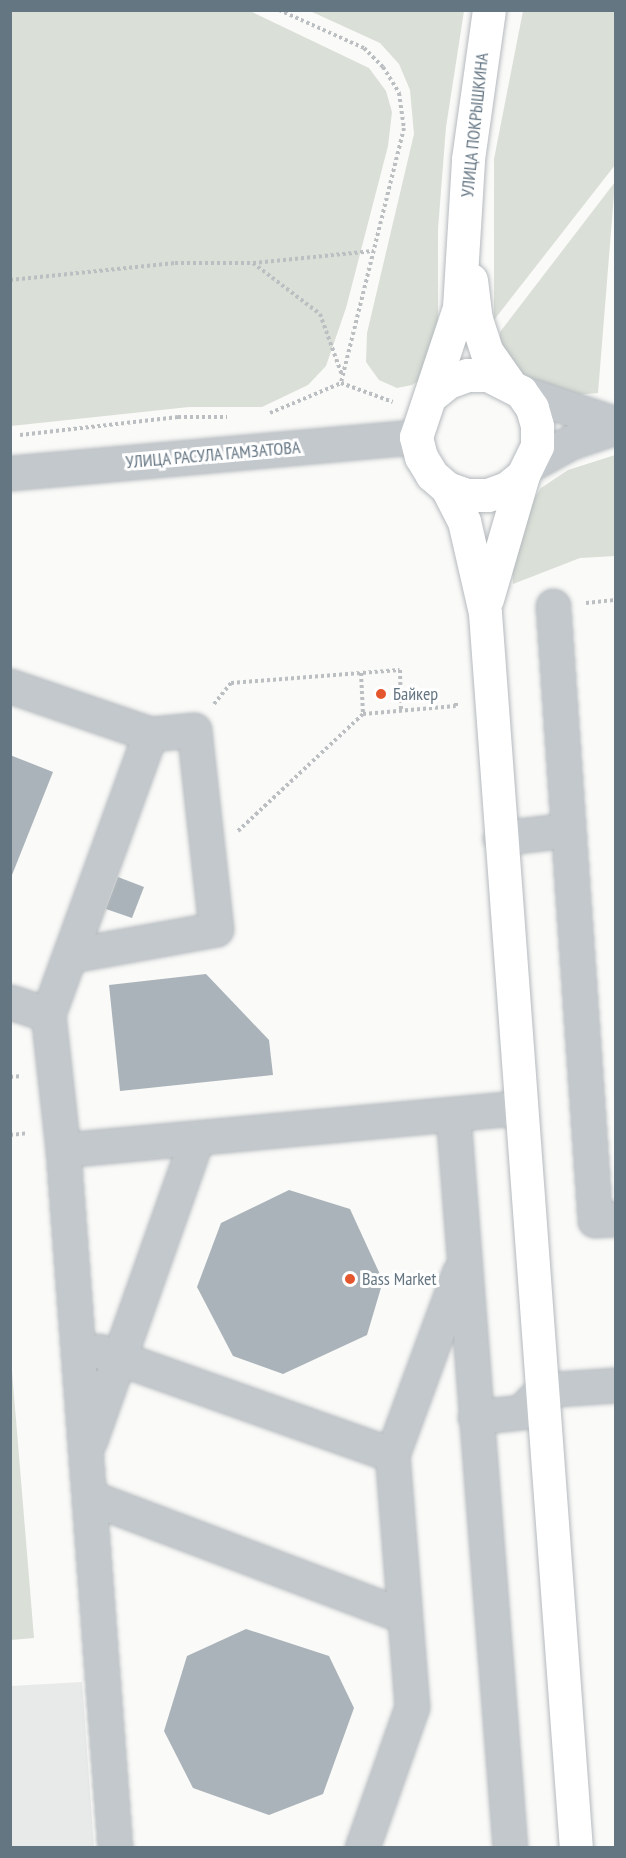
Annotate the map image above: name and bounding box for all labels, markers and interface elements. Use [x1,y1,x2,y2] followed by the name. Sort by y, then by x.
[457,51,493,199] street label: УЛИЦА ПОКРЫШКИНА
[124,437,302,473] street label: УЛИЦА РАСУЛА ГАМЗАТОВА
[393,683,438,705] place label: Байкер
[374,687,388,701] marker: Байкер
[362,1268,436,1290] place label: Bass Market
[343,1272,357,1286] marker: Bass Market

